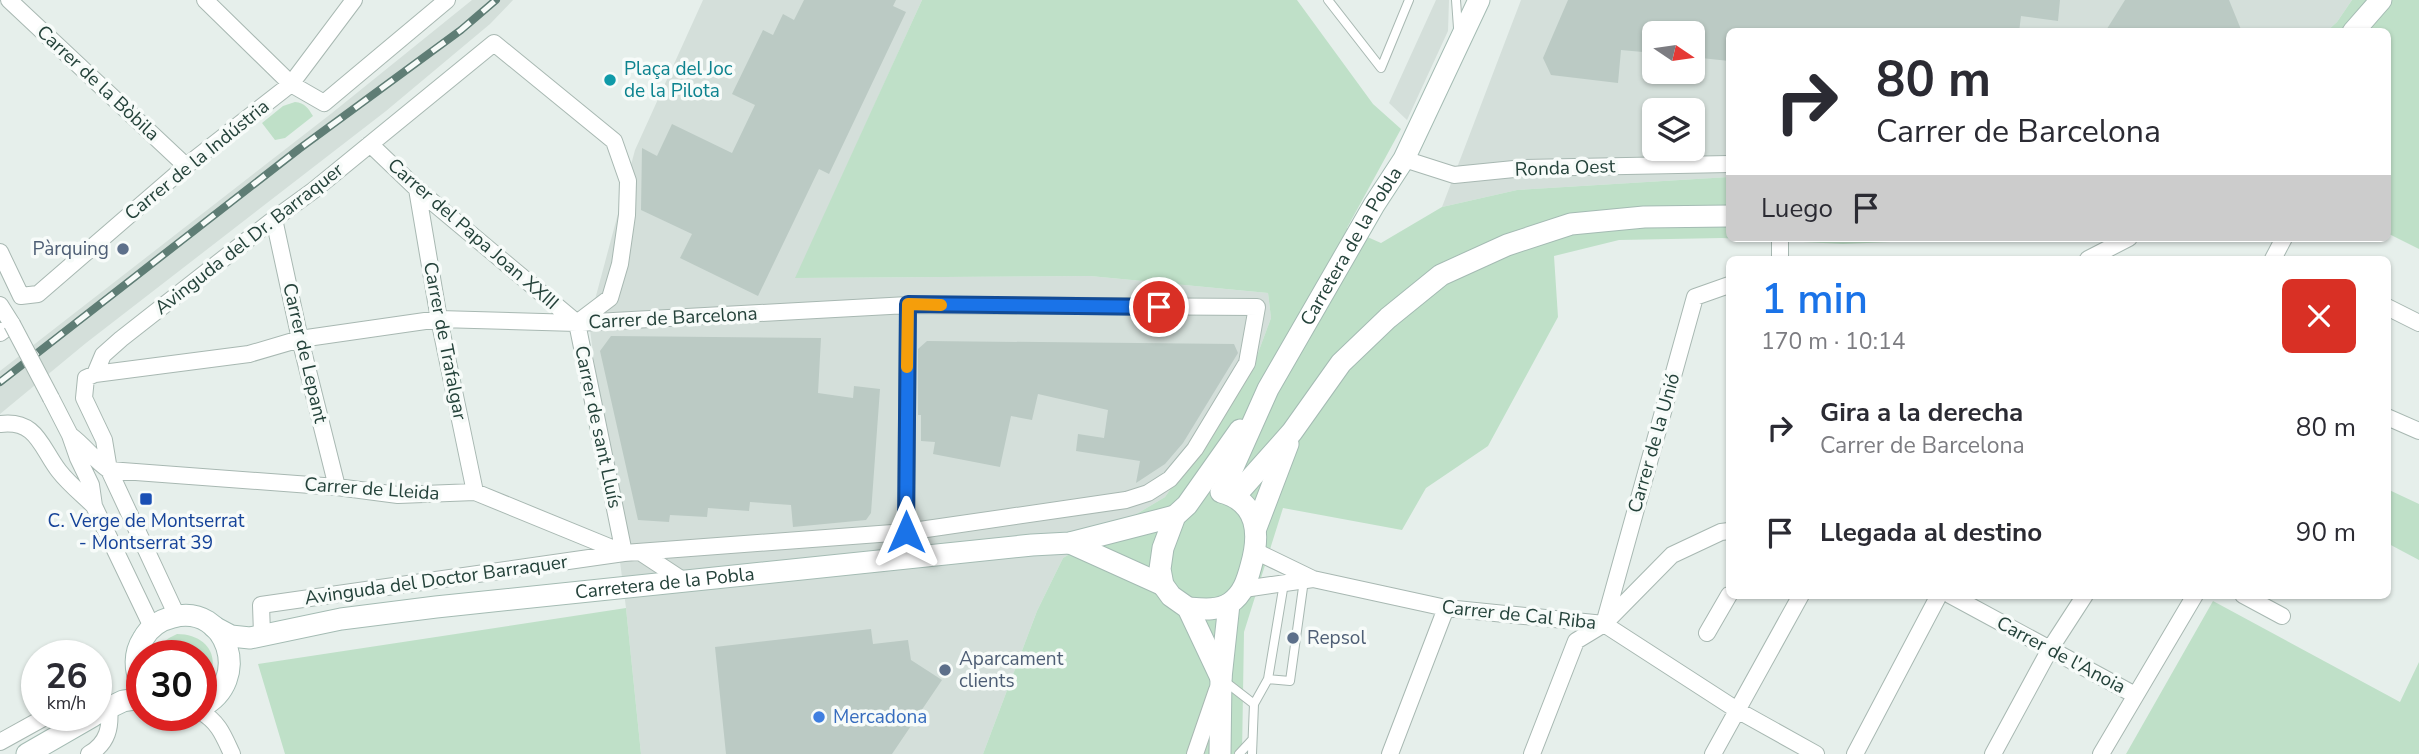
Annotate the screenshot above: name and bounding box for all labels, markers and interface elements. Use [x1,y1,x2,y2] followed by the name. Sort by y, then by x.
[31,19,165,147] street label: Carrer de la Bòbila
[1642,21,1704,84] north arrow
[1642,21,1705,161] map controls
[1876,46,1991,113] text: 80 m
[624,56,733,104] place label: Plaça del Joc de la Pilota
[1761,56,1852,147] icon: right
[602,72,618,88] marker: Plaça del Joc de la Pilota
[119,94,275,226] street label: Carrer de la Indústria
[1642,98,1705,161] button: layers
[1876,110,2161,153] text: Carrer de Barcelona
[382,152,564,316] street label: Carrer del Papa Joan XXIII
[1514,153,1616,183] street label: Ronda Oest
[149,157,349,321] street label: Avinguda del Dr. Barraquer
[1294,162,1408,330] street label: Carretera de la Pobla
[1847,189,1885,227] icon: arrive
[1761,191,1833,226] text: Luego
[33,236,109,262] place label: Pàrquing
[115,241,131,257] marker: Pàrquing
[417,260,473,422] street label: Carrer de Trafalgar
[1761,271,1868,328] text: 1 min
[1129,277,1189,337] pin
[2282,279,2356,353] button: close
[276,280,334,426] street label: Carrer de Lepant
[1140,288,1178,326] icon: arrive
[588,301,758,335] street label: Carrer de Barcelona
[1761,326,1906,357] text: 170 m · 10:14
[568,343,628,511] street label: Carrer de sant Lluís
[1622,370,1686,516] street label: Carrer de la Unió
[1820,395,2023,430] text: Gira a la derecha
[1761,409,1799,447] icon: right
[2296,410,2356,445] text: 80 m
[1820,430,2025,461] text: Carrer de Barcelona
[304,471,440,507] street label: Carrer de Lleida
[138,491,154,507] marker: C. Verge de Montserrat - Montserrat 39
[869,495,943,569] position arrow
[48,508,245,556] place label: C. Verge de Montserrat - Montserrat 39
[1761,514,1799,552] icon: arrive
[1820,515,2042,550] text: Llegada al destino
[2296,515,2356,550] text: 90 m
[303,549,569,611] street label: Avinguda del Doctor Barraquer
[574,561,756,605] street label: Carretera de la Pobla
[1440,594,1598,636] street label: Carrer de Cal Riba
[1992,610,2130,700] street label: Carrer de l'Anoia
[1307,625,1366,651] place label: Repsol
[1285,630,1301,646] marker: Repsol
[126,640,217,731] speed limit sign: 30
[959,646,1064,694] place label: Aparcament clients
[45,653,88,700] text: 26
[937,662,953,678] marker: Aparcament clients
[47,691,86,715] text: km/h
[833,704,927,730] place label: Mercadona
[811,709,827,725] marker: Mercadona

